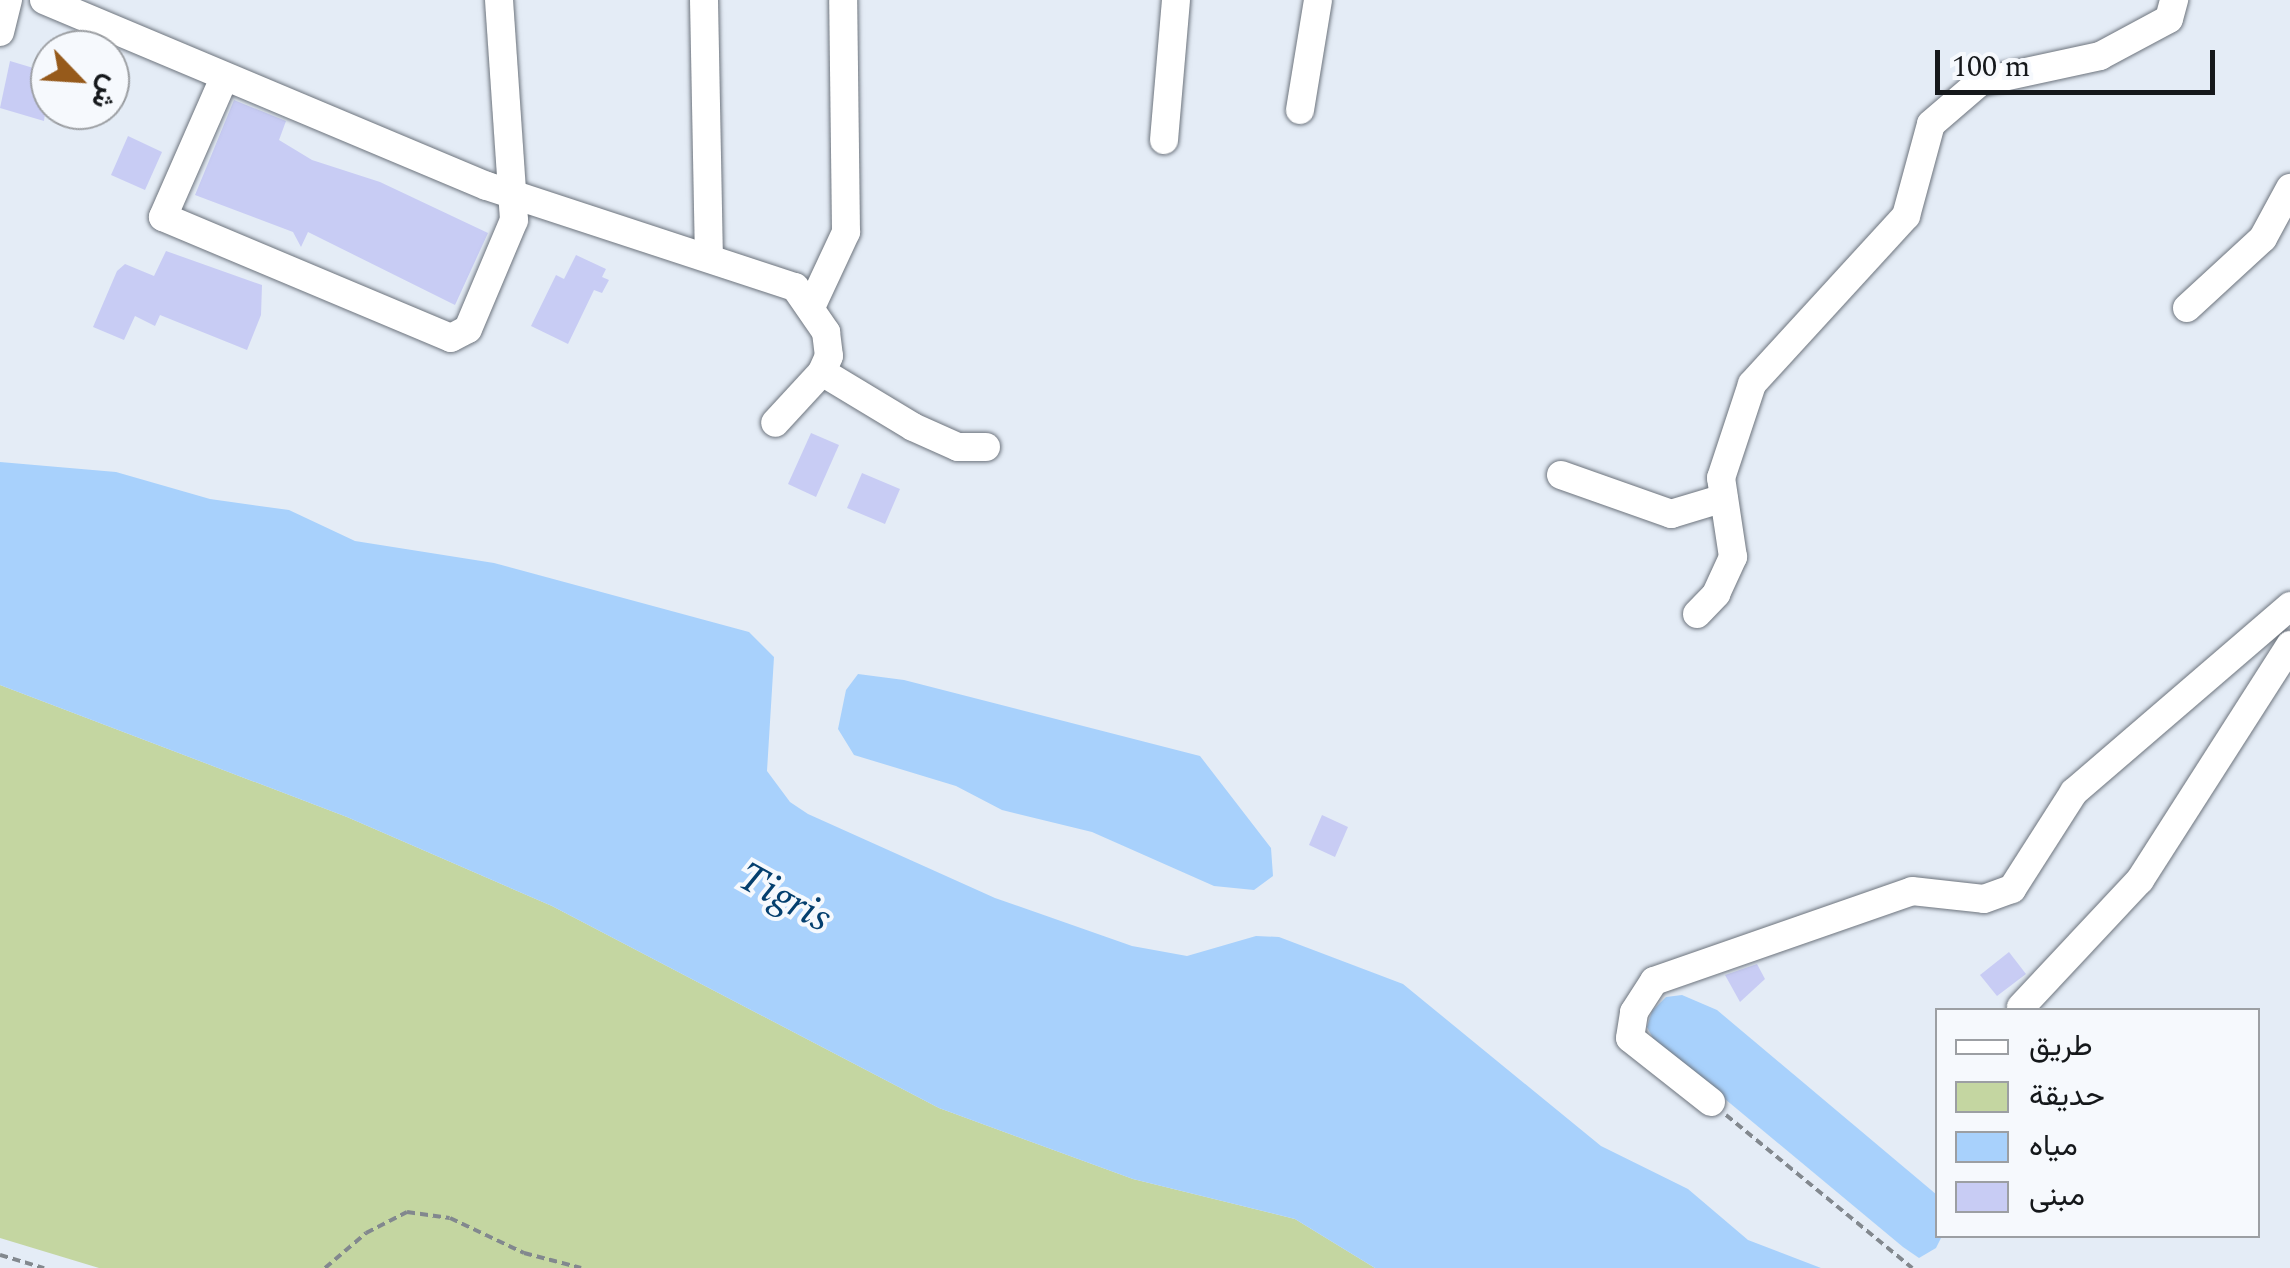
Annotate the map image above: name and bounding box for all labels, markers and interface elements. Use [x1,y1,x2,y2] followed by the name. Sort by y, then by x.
[30,30,130,130] north arrow
[1940,30,2220,92] scale bar
[1952,44,2030,90] text: 100 m
[79,68,132,116] text: ش
[728,852,840,944] water label: Tigris
[1935,1008,2260,1238] legend
[2029,1023,2093,1069] text: طريق
[2029,1073,2105,1119] text: حديقة
[2029,1123,2078,1169] text: مياه
[2029,1173,2085,1219] text: مبنى

